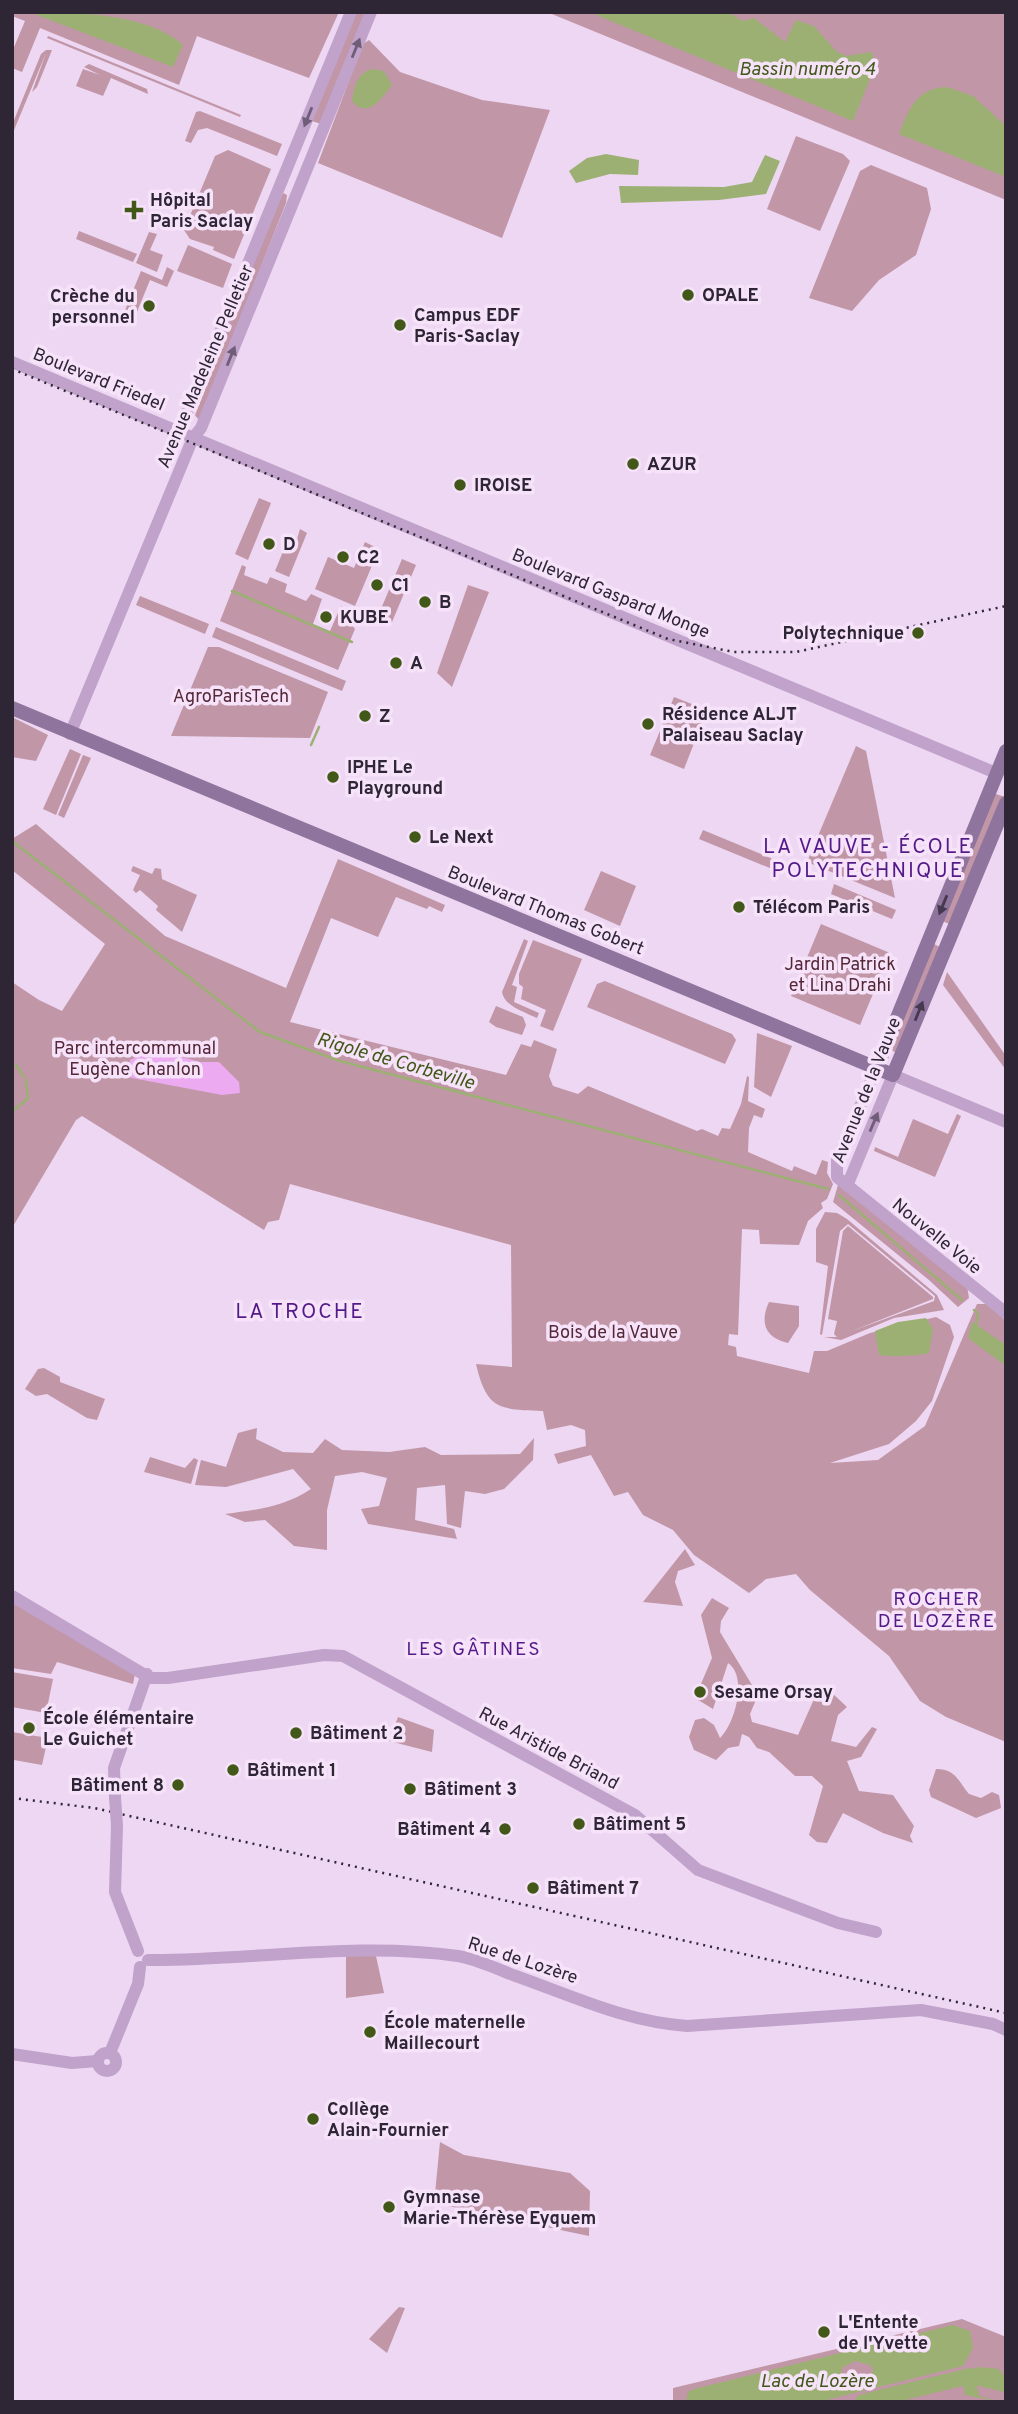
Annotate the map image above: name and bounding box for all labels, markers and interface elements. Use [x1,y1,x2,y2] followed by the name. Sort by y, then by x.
[351,37,362,58] one-way arrow
[739,58,876,82] water label: Bassin numéro 4
[303,107,314,128] one-way arrow
[150,190,253,234] place label: Hôpital Paris Saclay
[124,200,144,220] marker: Hôpital Paris Saclay
[153,261,260,472] street label: Avenue Madeleine Pelletier
[702,285,759,308] place label: OPALE
[50,286,135,330] place label: Crèche du personnel
[680,287,696,303] marker: OPALE
[141,298,157,314] marker: Crèche du personnel
[414,305,520,349] place label: Campus EDF Paris-Saclay
[392,317,408,333] marker: Campus EDF Paris-Saclay
[29,343,168,417] street label: Boulevard Friedel
[225,345,236,366] one-way arrow
[647,454,697,477] place label: AZUR
[625,456,641,472] marker: AZUR
[474,475,532,498] place label: IROISE
[452,477,468,493] marker: IROISE
[283,534,296,557] place label: D
[261,536,277,552] marker: D
[508,544,713,645] street label: Boulevard Gaspard Monge
[357,547,380,570] place label: C2
[335,549,351,565] marker: C2
[391,575,410,598] place label: C1
[369,577,385,593] marker: C1
[439,592,451,615] place label: B
[417,594,433,610] marker: B
[340,607,389,630] place label: KUBE
[318,609,334,625] marker: KUBE
[782,623,904,646] place label: Polytechnique
[910,625,926,641] marker: Polytechnique
[410,653,423,676] place label: A
[388,655,404,671] marker: A
[173,686,289,709] park label: AgroParisTech
[662,704,804,748] place label: Résidence ALJT Palaiseau Saclay
[379,706,391,729] place label: Z
[357,708,373,724] marker: Z
[640,716,656,732] marker: Résidence ALJT Palaiseau Saclay
[347,757,443,801] place label: IPHE Le Playground
[325,769,341,785] marker: IPHE Le Playground
[429,827,494,850] place label: Le Next
[407,829,423,845] marker: Le Next
[763,833,973,885] district label: LA VAUVE - ÉCOLE POLYTECHNIQUE
[444,861,647,961] street label: Boulevard Thomas Gobert
[937,894,948,915] one-way arrow
[753,897,870,920] place label: Télécom Paris
[731,899,747,915] marker: Télécom Paris
[784,954,896,998] park label: Jardin Patrick et Lina Drahi
[914,1001,925,1022] one-way arrow
[828,1014,907,1167] street label: Avenue de la Vauve
[314,1028,477,1096] water label: Rigole de Corbeville
[54,1038,216,1082] park label: Parc intercommunal Eugène Chanlon
[869,1111,880,1132] one-way arrow
[887,1194,986,1280] street label: Nouvelle Voie
[235,1299,365,1326] district label: LA TROCHE
[548,1322,678,1345] park label: Bois de la Vauve
[878,1588,996,1634] district label: ROCHER DE LOZÈRE
[406,1637,542,1662] district label: LES GÂTINES
[714,1682,833,1705] place label: Sesame Orsay
[692,1684,708,1700] marker: Sesame Orsay
[474,1703,622,1796] street label: Rue Aristide Briand
[43,1706,194,1752] place label: École élémentaire Le Guichet
[21,1720,37,1736] marker: École élémentaire Le Guichet
[310,1723,403,1746] place label: Bâtiment 2
[288,1725,304,1741] marker: Bâtiment 2
[247,1760,336,1783] place label: Bâtiment 1
[225,1762,241,1778] marker: Bâtiment 1
[71,1775,164,1798] place label: Bâtiment 8
[170,1777,186,1793] marker: Bâtiment 8
[424,1779,517,1802] place label: Bâtiment 3
[402,1781,418,1797] marker: Bâtiment 3
[593,1814,686,1837] place label: Bâtiment 5
[571,1816,587,1832] marker: Bâtiment 5
[397,1819,491,1842] place label: Bâtiment 4
[497,1821,513,1837] marker: Bâtiment 4
[547,1878,639,1901] place label: Bâtiment 7
[525,1880,541,1896] marker: Bâtiment 7
[465,1933,581,1990] street label: Rue de Lozère
[384,2010,525,2056] place label: École maternelle Maillecourt
[362,2024,378,2040] marker: École maternelle Maillecourt
[327,2099,449,2143] place label: Collège Alain-Fournier
[305,2111,321,2127] marker: Collège Alain-Fournier
[403,2187,596,2231] place label: Gymnase Marie-Thérèse Eyquem
[381,2199,397,2215] marker: Gymnase Marie-Thérèse Eyquem
[838,2312,928,2356] place label: L'Entente de l'Yvette
[816,2324,832,2340] marker: L'Entente de l'Yvette
[760,2370,874,2394] water label: Lac de Lozère

